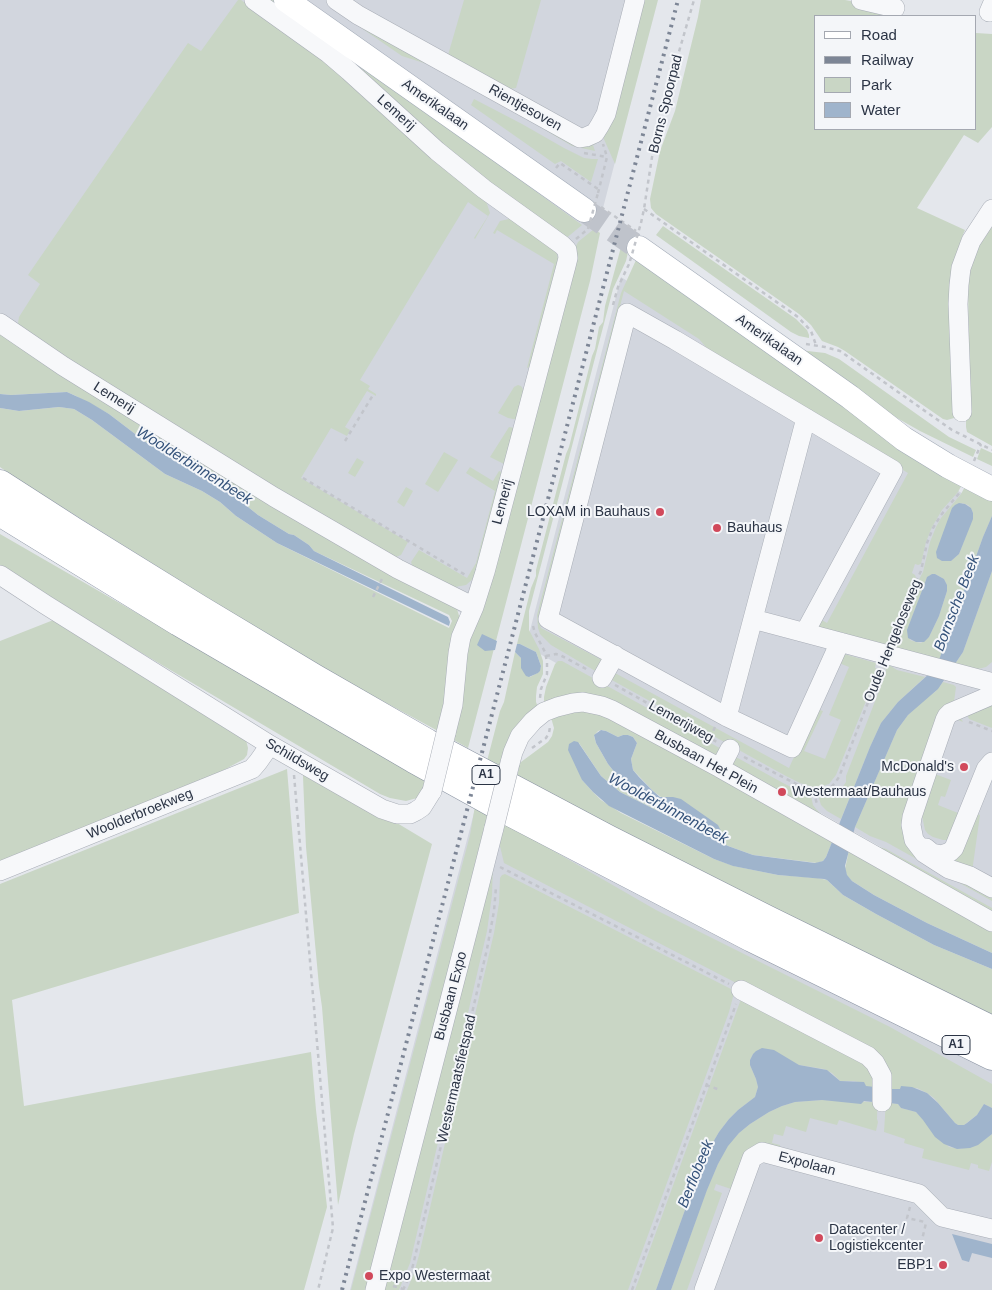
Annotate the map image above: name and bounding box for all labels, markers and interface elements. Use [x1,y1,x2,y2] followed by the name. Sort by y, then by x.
[814,15,977,130] legend
[861,26,897,43] text: Road
[861,51,914,68] text: Railway
[646,53,686,155] street label: Borns Spoorpad
[398,76,472,134] street label: Amerikalaan
[861,76,892,93] text: Park
[486,81,564,135] street label: Rientjesoven
[373,91,419,135] street label: Lemerij
[861,101,900,118] text: Water
[732,311,806,369] street label: Amerikalaan
[90,379,138,417] street label: Lemerij
[133,423,255,509] water label: Woolderbinnenbeek
[489,478,517,526] street label: Lemerij
[527,504,650,520] place label: LOXAM in Bauhaus
[654,506,666,518] marker: LOXAM in Bauhaus
[727,520,782,536] place label: Bauhaus
[711,522,723,534] marker: Bauhaus
[930,552,984,654] water label: Bornsche Beek
[861,577,925,705] street label: Oude Hengeloseweg
[646,697,716,747] street label: Lemerijweg
[651,727,761,797] street label: Busbaan Het Plein
[262,735,332,785] street label: Schildsweg
[881,759,954,775] place label: McDonald's
[958,761,970,773] marker: McDonald's
[472,766,500,784] road number: A1
[605,770,731,848] water label: Woolderbinnenbeek
[792,784,926,800] place label: Westermaat/Bauhaus
[85,785,195,843] street label: Woolderbroekweg
[776,786,788,798] marker: Westermaat/Bauhaus
[431,950,471,1042] street label: Busbaan Expo
[434,1013,480,1145] street label: Westermaatsfietspad
[942,1036,970,1054] road number: A1
[674,1137,718,1211] water label: Berflobeek
[777,1148,837,1180] street label: Expolaan
[829,1222,923,1254] place label: Datacenter / Logistiekcenter
[813,1232,825,1244] marker: Datacenter / Logistiekcenter
[897,1257,933,1273] place label: EBP1
[937,1259,949,1271] marker: EBP1
[379,1268,490,1284] place label: Expo Westermaat
[363,1270,375,1282] marker: Expo Westermaat

